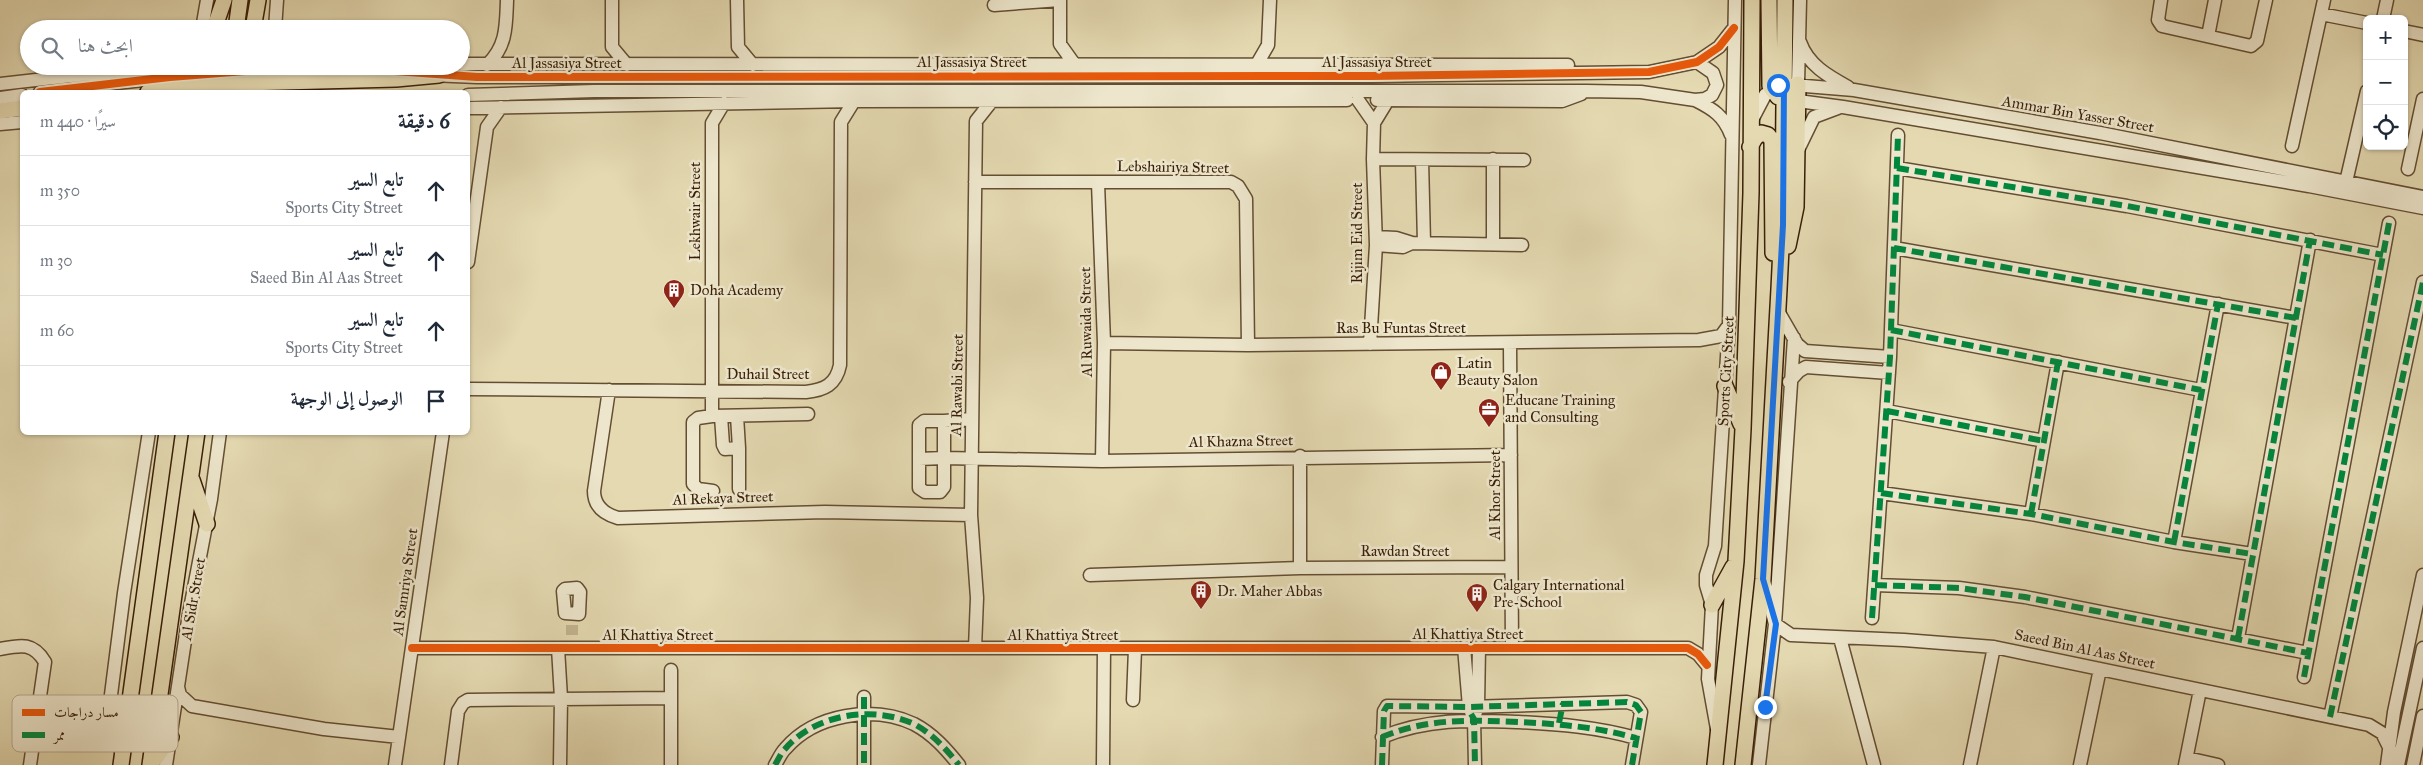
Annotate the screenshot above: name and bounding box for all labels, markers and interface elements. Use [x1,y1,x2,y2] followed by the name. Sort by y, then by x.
[2363,15,2408,150] map controls
[2363,15,2408,60] button: +
[20,20,470,75] search box
[38,34,66,62] icon: search
[78,34,133,57] text: ابحث هنا
[916,53,1028,72] street label: Al Jassasiya Street
[1321,53,1433,72] street label: Al Jassasiya Street
[511,54,623,73] street label: Al Jassasiya Street
[2363,60,2408,105] button: −
[1767,74,1790,97] route start
[2000,92,2156,136] street label: Ammar Bin Yasser Street
[2363,105,2408,150] button: locate
[398,108,450,134] text: 6 دقيقة
[40,112,116,131] text: سيرًا · 440 m
[1117,157,1230,177] street label: Lebshairiya Street
[686,161,704,260] street label: Lekhwair Street
[349,168,403,191] text: تابع السير
[422,177,450,205] icon: ahead
[40,181,80,200] text: 350 m
[1348,182,1366,284] street label: Rijim Eid Street
[285,198,403,217] text: Sports City Street
[349,238,403,261] text: تابع السير
[422,247,450,275] icon: ahead
[40,251,73,270] text: 30 m
[1076,266,1096,378] street label: Al Ruwaida Street
[250,268,403,287] text: Saeed Bin Al Aas Street
[662,278,686,309] building icon: Doha Academy
[690,281,784,299] place label: Doha Academy
[349,308,403,331] text: تابع السير
[1714,315,1738,427] street label: Sports City Street
[422,317,450,345] icon: ahead
[1336,319,1467,337] street label: Ras Bu Funtas Street
[40,321,74,340] text: 60 m
[947,333,967,437] street label: Al Rawabi Street
[285,338,403,357] text: Sports City Street
[1457,354,1538,389] place label: Latin Beauty Salon
[1429,360,1453,391] shop icon: Latin Beauty Salon
[726,365,810,383] street label: Duhail Street
[291,387,403,410] text: الوصول إلى الوجهة
[422,387,450,415] icon: arrive
[1505,391,1616,426] place label: Educane Training and Consulting
[1477,397,1501,428] office icon: Educane Training and Consulting
[1188,431,1294,451] street label: Al Khazna Street
[1486,449,1504,541] street label: Al Khor Street
[671,487,774,509] street label: Al Rekaya Street
[388,526,422,638] street label: Al Samriya Street
[1361,542,1450,560] street label: Rawdan Street
[177,556,209,643] street label: Al Sidr Street
[1493,576,1625,611] place label: Calgary International Pre-School
[1189,579,1213,610] building icon: Dr. Maher Abbas
[1217,582,1322,600] place label: Dr. Maher Abbas
[1465,582,1489,613] building icon: Calgary International Pre-School
[1411,625,1524,643] street label: Al Khattiya Street
[2013,625,2158,673] street label: Saeed Bin Al Aas Street
[601,626,714,644] street label: Al Khattiya Street
[1006,626,1119,644] street label: Al Khattiya Street
[12,695,178,752] legend
[1754,696,1777,719] route end
[54,704,119,721] text: مسار دراجات
[52,727,65,744] text: ممر

